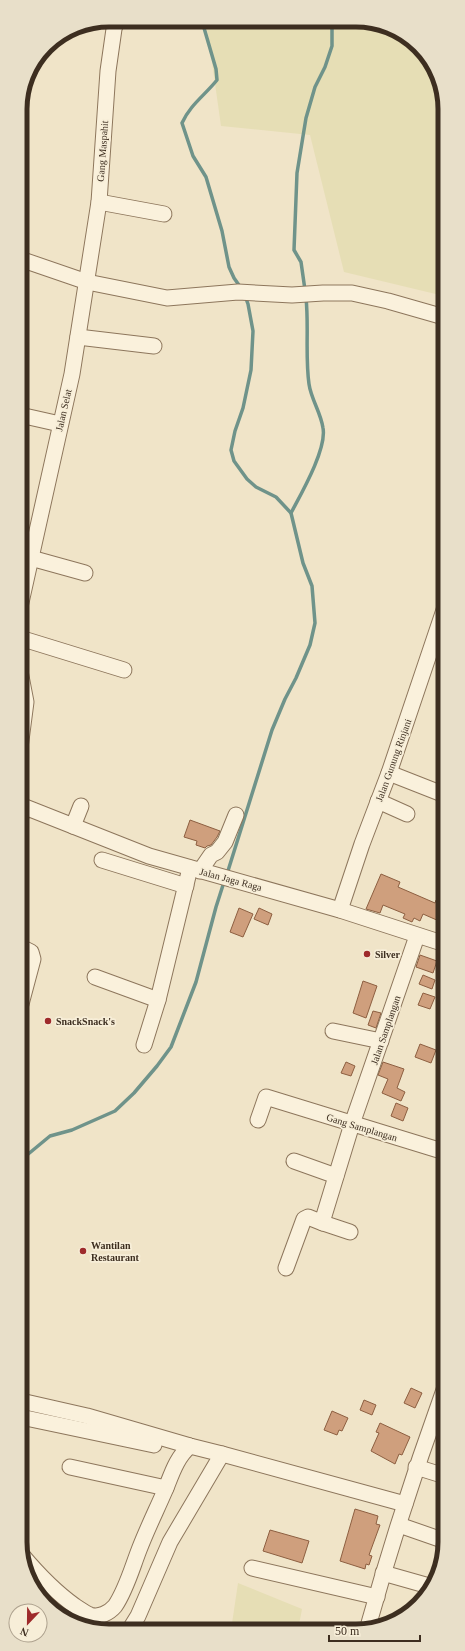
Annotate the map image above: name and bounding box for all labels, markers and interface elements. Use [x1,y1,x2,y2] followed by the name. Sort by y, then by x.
[95,120,110,182] street label: Gang Maspahit
[53,388,74,432] street label: Jalan Selat
[373,717,414,803] street label: Jalan Gunung Rinjani
[199,866,264,893] street label: Jalan Jaga Raga
[362,949,372,959] marker: Silver
[375,949,401,960] place label: Silver
[368,994,402,1066] street label: Jalan Samplangan
[43,1016,53,1026] marker: SnackSnack's
[56,1016,115,1027] place label: SnackSnack's
[325,1111,399,1143] street label: Gang Samplangan
[91,1240,139,1263] place label: Wantilan Restaurant
[78,1246,88,1256] marker: Wantilan Restaurant
[8,1603,48,1643] north arrow
[329,1617,420,1643] scale bar
[335,1624,360,1638] text: 50 m
[18,1625,30,1639] text: N

